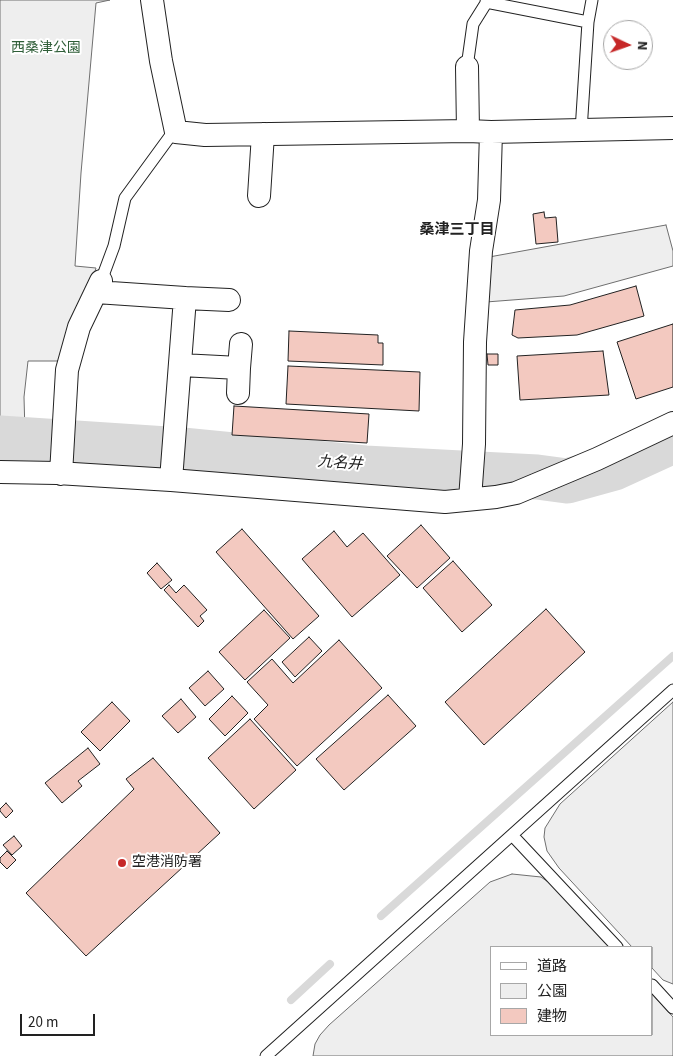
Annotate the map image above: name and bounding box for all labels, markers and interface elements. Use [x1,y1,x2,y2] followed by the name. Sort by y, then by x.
[603,20,653,70] north arrow
[11,41,81,57] park label: 西桑津公園
[632,41,652,51] text: N
[420,222,494,240] district label: 桑津三丁目
[317,453,363,475] water label: 九名井
[132,855,202,871] place label: 空港消防署
[116,857,128,869] marker: 空港消防署
[490,946,653,1036] legend
[537,956,567,977] text: 道路
[537,981,567,1002] text: 公園
[22,1004,98,1036] scale bar
[537,1006,567,1027] text: 建物
[28,1012,58,1033] text: 20 m

